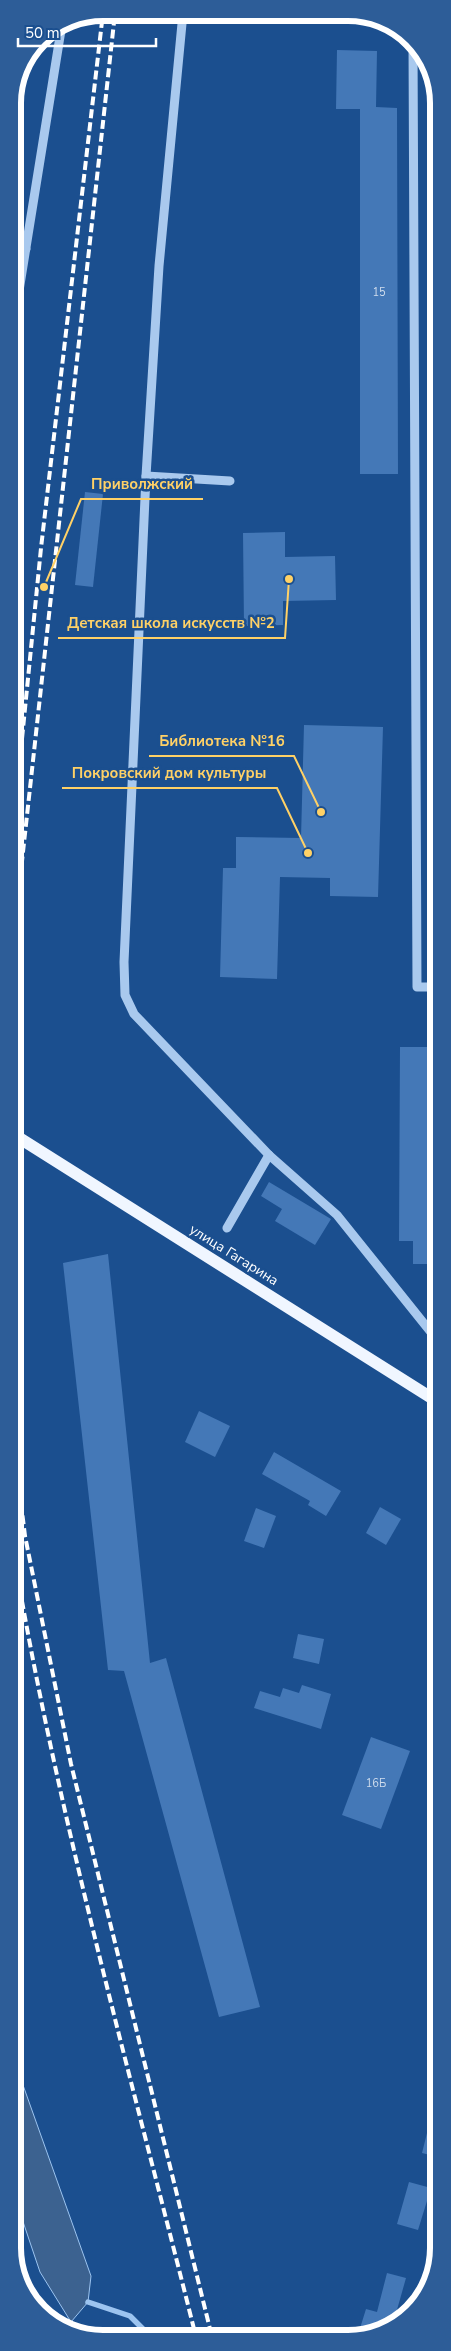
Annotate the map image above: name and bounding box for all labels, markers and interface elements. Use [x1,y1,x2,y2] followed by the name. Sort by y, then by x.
[18,15,155,47] scale bar
[25,23,60,43] text: 50 m
[372,285,386,300] house number: 15
[81,469,203,499] callout: Приволжский
[91,474,193,494] text: Приволжский
[58,608,285,638] callout: Детская школа искусств №2
[67,613,275,633] text: Детская школа искусств №2
[149,726,294,756] callout: Библиотека №16
[159,731,285,751] text: Библиотека №16
[62,758,277,788] callout: Покровский дом культуры
[72,763,266,783] text: Покровский дом культуры
[186,1220,282,1290] street label: улица Гагарина
[366,1776,386,1791] house number: 16Б

